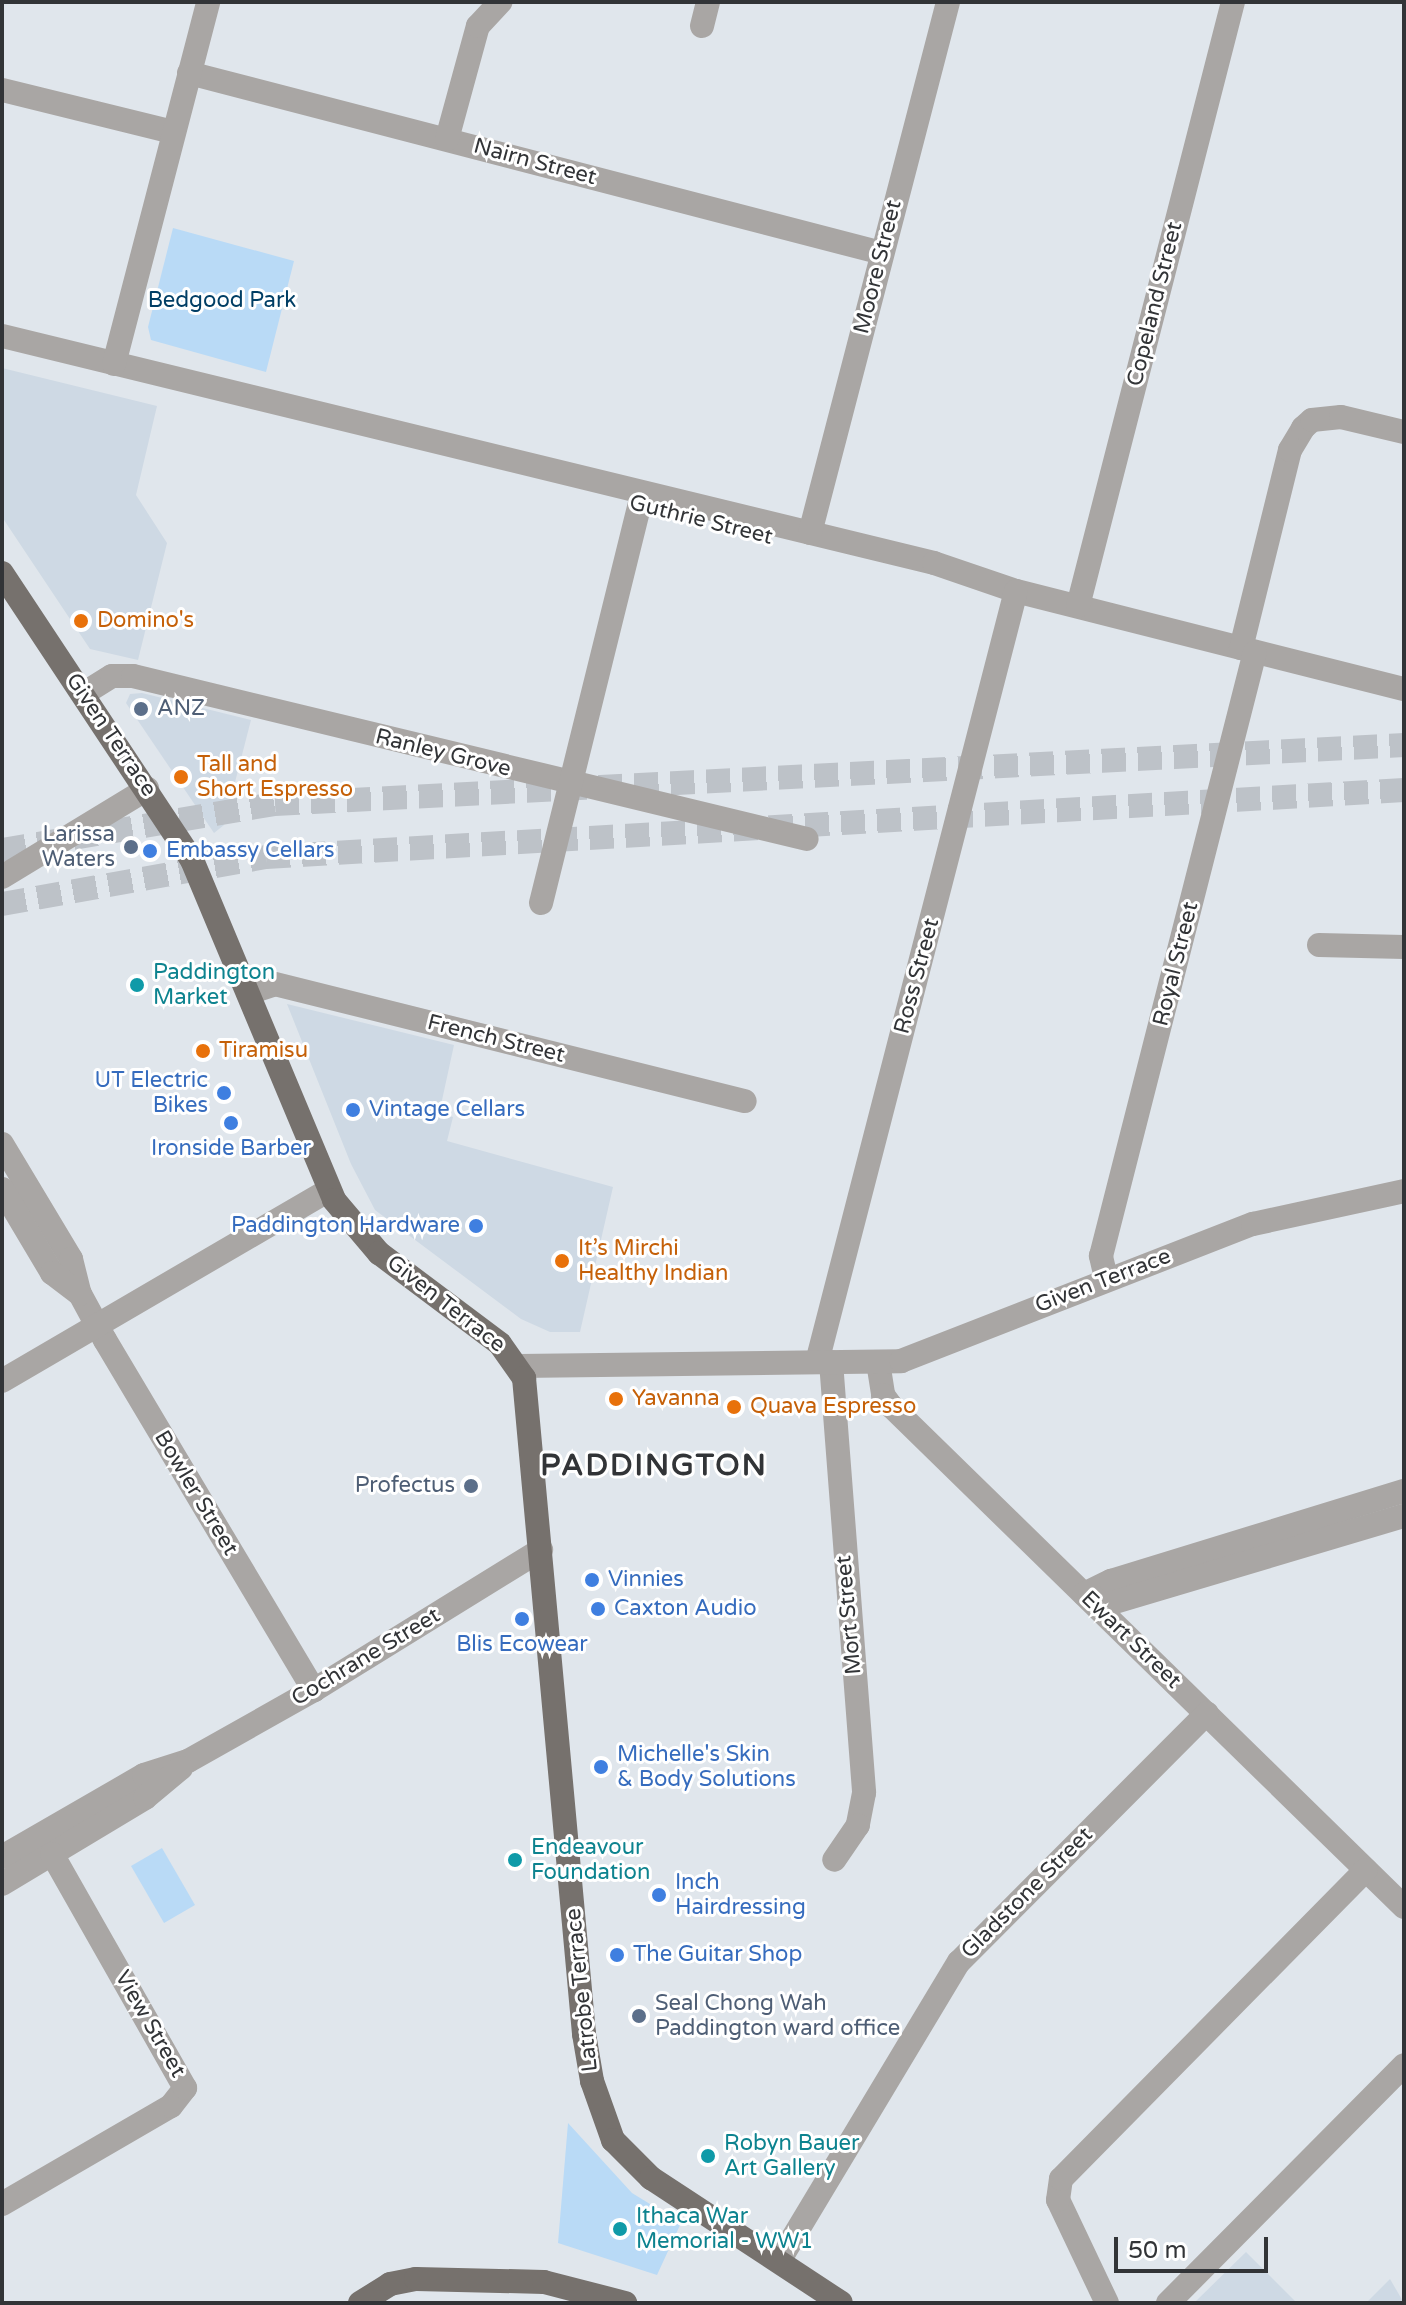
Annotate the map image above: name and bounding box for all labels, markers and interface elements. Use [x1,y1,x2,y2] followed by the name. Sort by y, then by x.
[471,133,599,191] street label: Nairn Street
[849,197,907,337] street label: Moore Street
[1122,219,1188,389] street label: Copeland Street
[148,288,296,314] park label: Bedgood Park
[627,489,775,551] street label: Guthrie Street
[97,608,194,634] place label: Domino's
[72,612,90,630] marker: Domino's
[60,668,162,802] street label: Given Terrace
[157,696,205,722] place label: ANZ
[132,700,150,718] marker: ANZ
[373,723,513,783] street label: Ranley Grove
[197,751,353,802] place label: Tall and Short Espresso
[172,768,190,786] marker: Tall and Short Espresso
[42,821,115,872] place label: Larissa Waters
[122,838,140,856] marker: Larissa Waters
[166,838,335,864] place label: Embassy Cellars
[141,842,159,860] marker: Embassy Cellars
[1148,899,1204,1029] street label: Royal Street
[889,915,945,1037] street label: Ross Street
[153,959,275,1010] place label: Paddington Market
[128,976,146,994] marker: Paddington Market
[425,1009,567,1069] street label: French Street
[219,1038,308,1064] place label: Tiramisu
[194,1042,212,1060] marker: Tiramisu
[94,1067,208,1118] place label: UT Electric Bikes
[215,1084,233,1102] marker: UT Electric Bikes
[369,1097,525,1123] place label: Vintage Cellars
[344,1101,362,1119] marker: Vintage Cellars
[222,1114,240,1132] marker: Ironside Barber
[151,1136,311,1162] place label: Ironside Barber
[231,1213,460,1239] place label: Paddington Hardware
[467,1217,485,1235] marker: Paddington Hardware
[578,1235,728,1286] place label: It’s Mirchi Healthy Indian
[1032,1243,1174,1319] street label: Given Terrace
[382,1250,510,1358] street label: Given Terrace
[553,1252,571,1270] marker: It’s Mirchi Healthy Indian
[632,1386,719,1412] place label: Yavanna
[607,1390,625,1408] marker: Yavanna
[750,1394,916,1420] place label: Quava Espresso
[725,1398,743,1416] marker: Quava Espresso
[148,1426,244,1560] street label: Bowler Street
[540,1448,768,1484] district label: PADDINGTON
[355,1473,455,1499] place label: Profectus
[462,1477,480,1495] marker: Profectus
[831,1554,867,1676] street label: Mort Street
[608,1567,684,1593] place label: Vinnies
[583,1571,601,1589] marker: Vinnies
[1076,1586,1186,1694] street label: Ewart Street
[614,1596,757,1622] place label: Caxton Audio
[589,1600,607,1618] marker: Caxton Audio
[287,1602,445,1712] street label: Cochrane Street
[513,1610,531,1628] marker: Blis Ecowear
[456,1632,588,1658] place label: Blis Ecowear
[617,1741,796,1792] place label: Michelle's Skin & Body Solutions
[592,1758,610,1776] marker: Michelle's Skin & Body Solutions
[956,1822,1098,1964] street label: Gladstone Street
[531,1834,650,1886] place label: Endeavour Foundation
[506,1851,524,1869] marker: Endeavour Foundation
[675,1869,806,1920] place label: Inch Hairdressing
[650,1886,668,1904] marker: Inch Hairdressing
[560,1907,604,2073] street label: Latrobe Terrace
[633,1942,802,1968] place label: The Guitar Shop
[608,1946,626,1964] marker: The Guitar Shop
[109,1966,191,2082] street label: View Street
[655,1990,900,2042] place label: Seal Chong Wah Paddington ward office
[630,2007,648,2025] marker: Seal Chong Wah Paddington ward office
[724,2130,859,2182] place label: Robyn Bauer Art Gallery
[699,2147,717,2165] marker: Robyn Bauer Art Gallery
[636,2203,813,2254] place label: Ithaca War Memorial - WW1
[611,2220,629,2238] marker: Ithaca War Memorial - WW1
[1118,2221,1272,2271] scale bar
[1128,2236,1186,2265] text: 50 m

